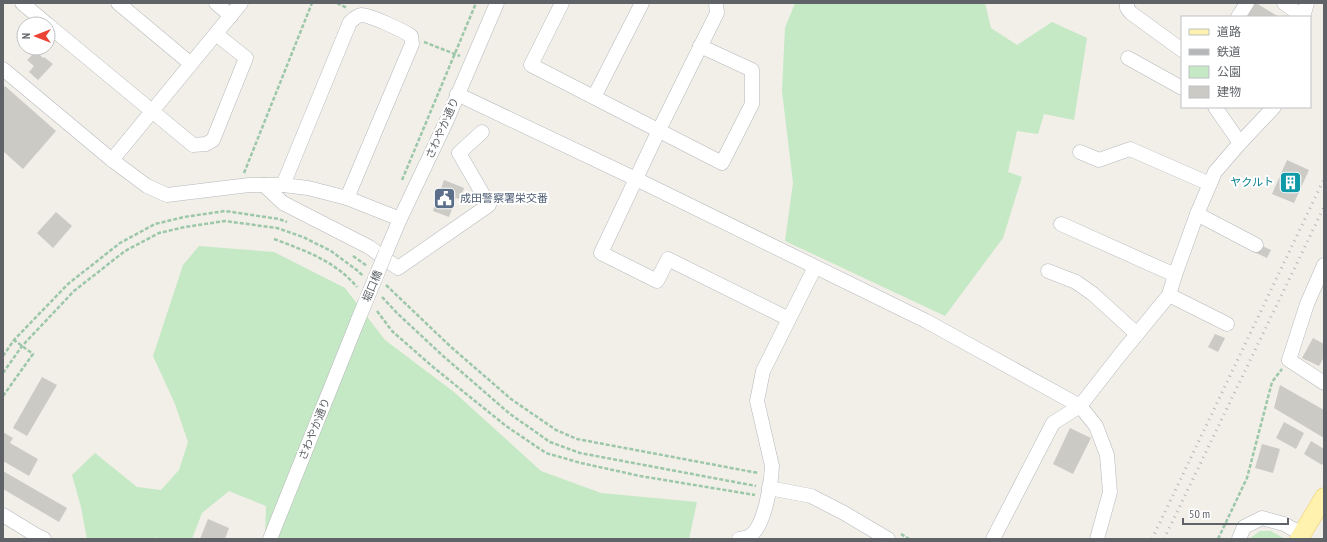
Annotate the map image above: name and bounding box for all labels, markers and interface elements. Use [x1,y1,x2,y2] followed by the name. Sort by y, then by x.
[16,16,56,56] north arrow
[1181,16,1311,108] legend
[1217,24,1241,39] text: 道路
[19,33,33,39] text: N
[1217,44,1241,59] text: 鉄道
[1217,64,1241,79] text: 公園
[1217,84,1241,99] text: 建物
[422,95,462,161] street label: さわやか通り
[1277,169,1303,195] building icon: ヤクルト
[1230,175,1274,189] place label: ヤクルト
[432,185,458,211] public building icon: 成田警察署栄交番
[460,191,548,205] place label: 成田警察署栄交番
[359,268,385,304] street label: 堀口橋
[295,396,333,462] street label: さわやか通り
[1183,500,1288,526] scale bar
[1189,506,1210,521] text: 50 m

